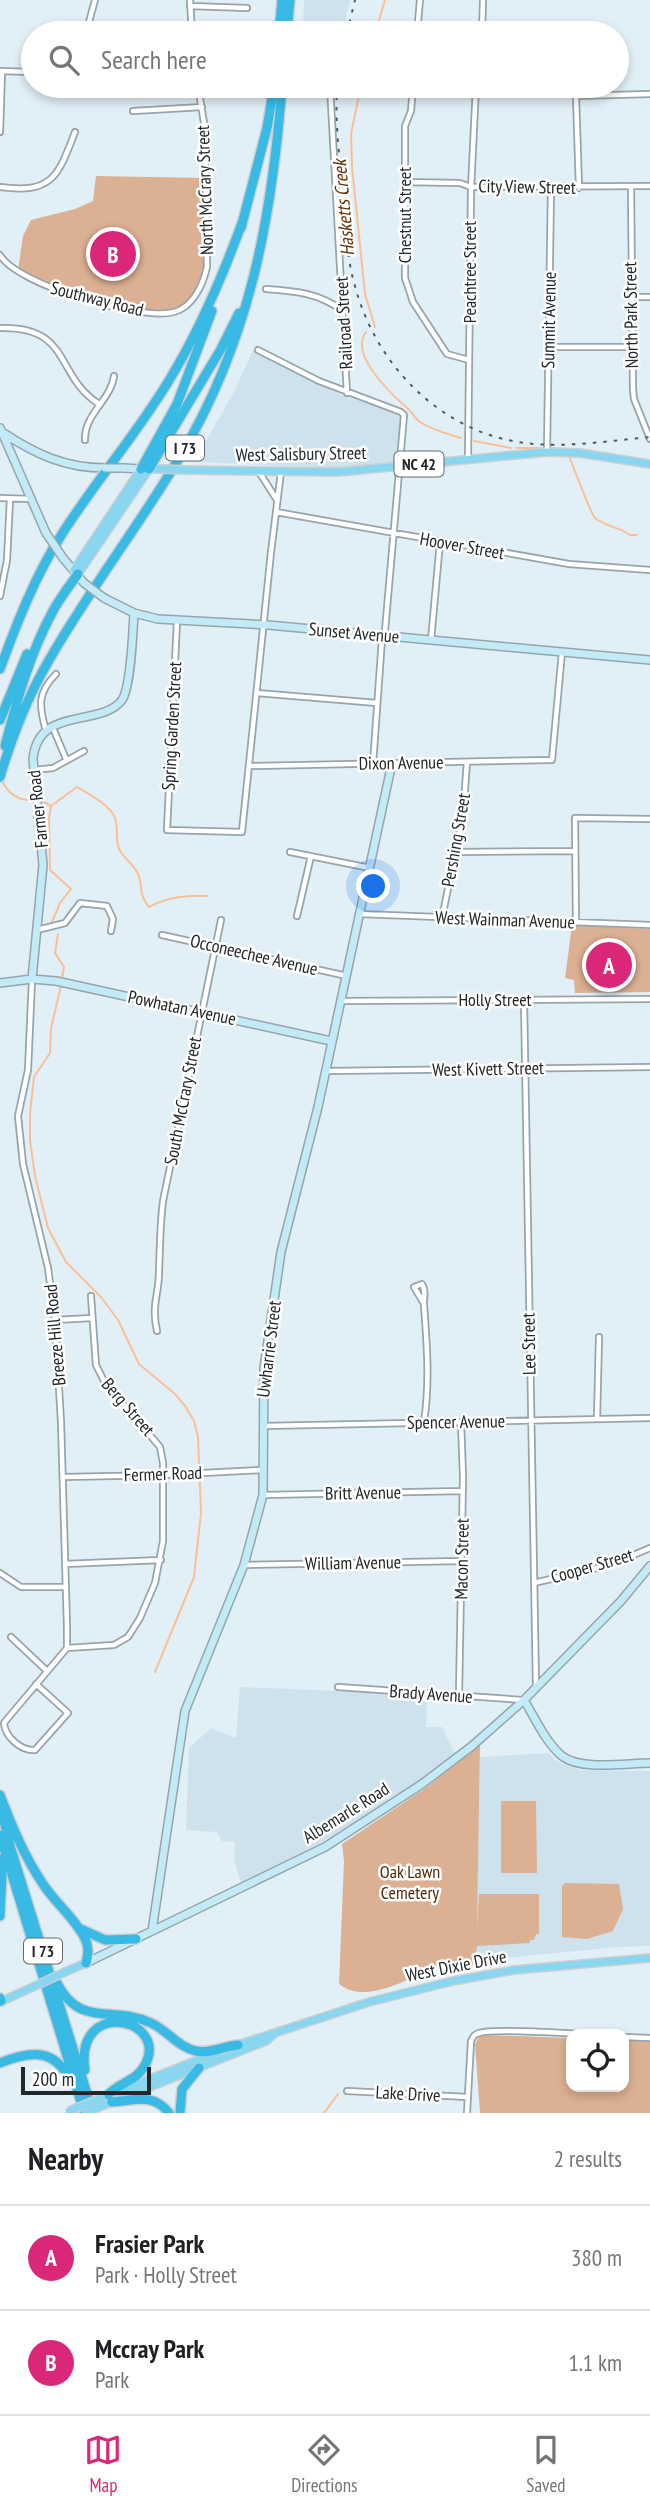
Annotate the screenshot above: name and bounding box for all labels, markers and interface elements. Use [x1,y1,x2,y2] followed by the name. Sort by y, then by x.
[21,21,629,98] search box
[45,41,83,79] icon: search
[101,43,207,76] text: Search here
[191,125,218,255] street label: North McCrary Street
[327,156,359,257] water label: Hasketts Creek
[393,167,416,263] street label: Chestnut Street
[478,174,576,199] street label: City View Street
[458,221,481,323] street label: Peachtree Street
[90,228,136,280] pin: B
[618,261,643,369] street label: North Park Street
[536,271,561,369] street label: Summit Avenue
[48,276,146,321] street label: Southway Road
[330,276,357,370] street label: Railroad Street
[166,436,204,461] road number: I 73
[235,441,367,466] street label: West Salisbury Street
[394,452,444,477] road number: NC 42
[418,527,506,564] street label: Hoover Street
[308,617,400,648] street label: Sunset Avenue
[157,661,186,791] street label: Spring Garden Street
[358,750,444,775] street label: Dixon Avenue
[22,769,53,849] street label: Farmer Road
[436,791,475,889] street label: Pershing Street
[356,869,390,903] your location
[435,906,575,933] street label: West Wainman Avenue
[188,929,320,980] street label: Occoneechee Avenue
[586,939,632,991] pin: A
[126,985,238,1030] street label: Powhatan Avenue
[458,988,532,1011] street label: Holly Street
[159,1035,206,1167] street label: South McCrary Street
[432,1056,544,1081] street label: West Kivett Street
[39,1283,70,1387] street label: Breeze Hill Road
[251,1299,286,1399] street label: Uwharrie Street
[516,1313,541,1375] street label: Lee Street
[97,1373,160,1441] street label: Berg Street
[407,1409,505,1434] street label: Spencer Avenue
[123,1461,203,1486] street label: Fermer Road
[325,1480,401,1505] street label: Britt Avenue
[449,1518,474,1600] street label: Macon Street
[548,1543,636,1588] street label: Cooper Street
[305,1550,401,1575] street label: William Avenue
[389,1679,473,1708] street label: Brady Avenue
[298,1777,393,1848] street label: Albemarle Road
[380,1860,440,1904] park label: Oak Lawn Cemetery
[24,1938,62,1964] road number: I 73
[403,1944,508,1987] street label: West Dixie Drive
[566,2029,629,2092] map controls
[566,2029,629,2092] button: locate
[21,2064,150,2096] scale bar
[32,2067,74,2091] text: 200 m
[375,2080,441,2107] street label: Lake Drive
[28,2139,103,2178] text: Nearby
[554,2144,622,2173] text: 2 results
[95,2227,204,2260] text: Frasier Park
[45,2243,57,2272] text: A
[571,2243,622,2272] text: 380 m
[95,2260,237,2289] text: Park · Holly Street
[95,2332,204,2365] text: Mccray Park
[45,2348,57,2377] text: B
[568,2348,622,2377] text: 1.1 km
[95,2365,129,2394] text: Park
[84,2431,122,2497] tab: Map
[291,2431,357,2497] tab: Directions
[526,2431,566,2497] tab: Saved

